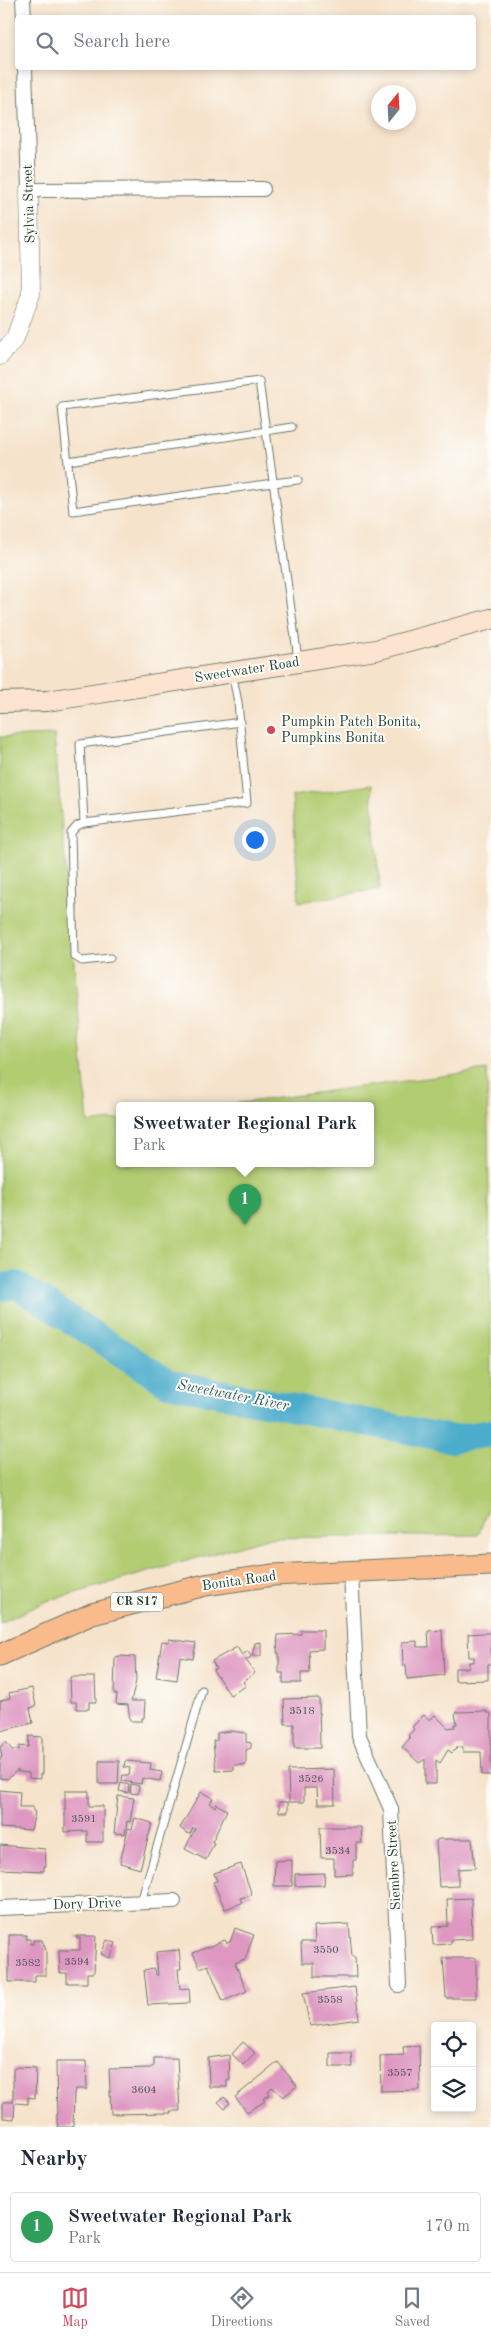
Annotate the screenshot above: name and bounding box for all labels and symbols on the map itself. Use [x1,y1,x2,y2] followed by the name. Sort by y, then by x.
[371,85,416,130] north arrow
[21,164,37,244] street label: Sylvia Street
[193,655,301,685] street label: Sweetwater Road
[281,715,421,745] place label: Pumpkin Patch Bonita, Pumpkins Bonita
[265,724,277,736] marker: Pumpkin Patch Bonita, Pumpkins Bonita
[242,827,268,853] your location
[229,1184,261,1225] pin: 1
[176,1378,290,1414] water label: Sweetwater River
[201,1569,277,1593] street label: Bonita Road
[111,1592,163,1611] road number: CR S17
[289,1706,315,1717] house number: 3518
[298,1774,324,1785] house number: 3526
[71,1814,97,1825] house number: 3591
[385,1819,403,1910] street label: Siembre Street
[325,1846,351,1857] house number: 3534
[52,1896,122,1912] street label: Dory Drive
[313,1945,339,1956] house number: 3550
[64,1957,90,1968] house number: 3594
[15,1958,41,1969] house number: 3582
[317,1995,343,2006] house number: 3558
[387,2068,413,2079] house number: 3557
[131,2085,157,2096] house number: 3604

